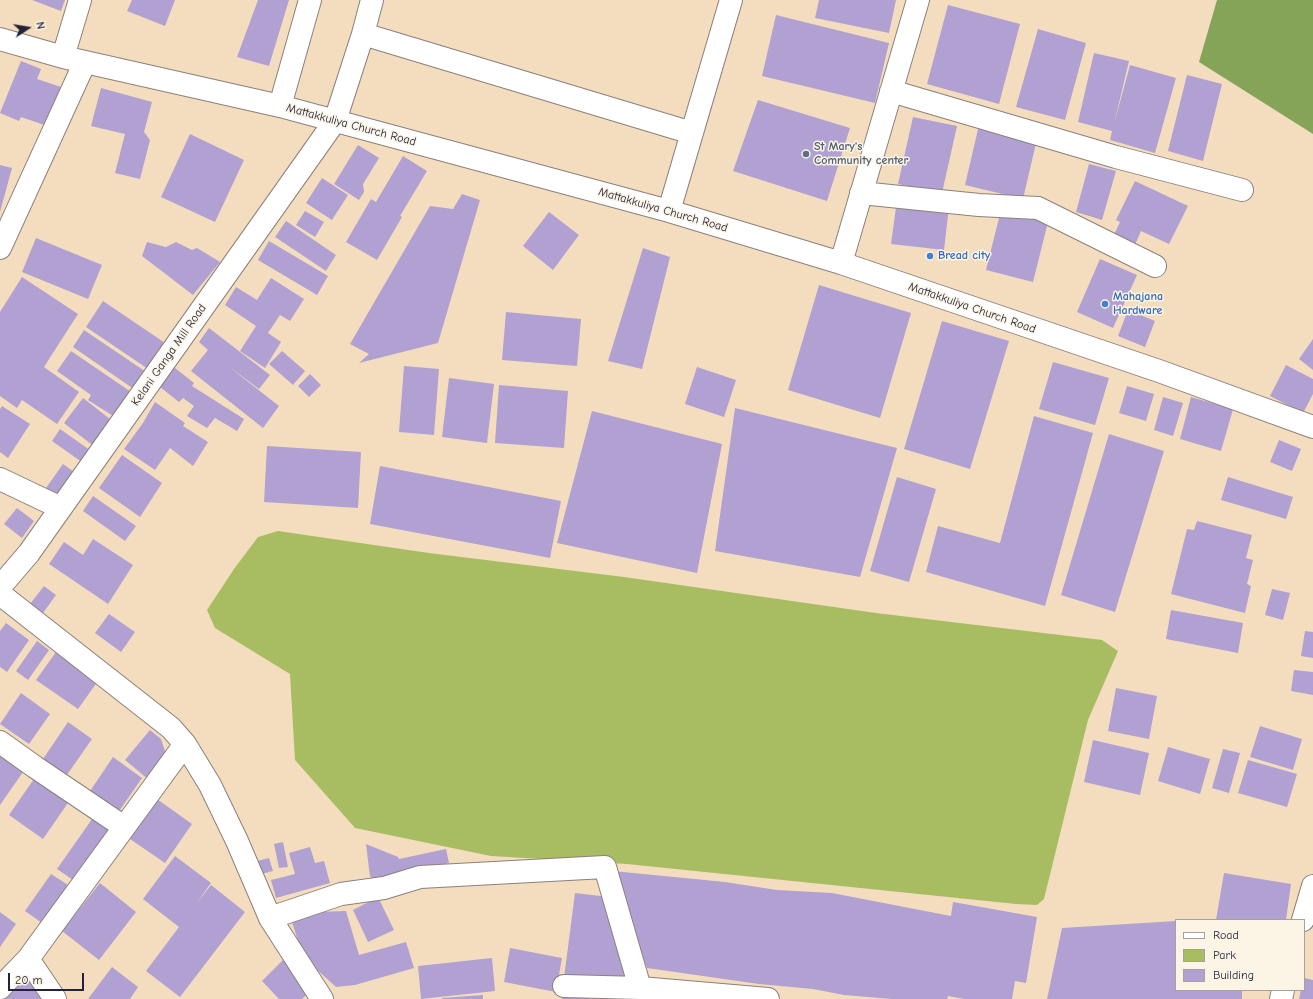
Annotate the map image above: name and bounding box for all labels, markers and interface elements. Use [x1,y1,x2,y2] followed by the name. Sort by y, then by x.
[8,8,48,48] north arrow
[33,21,47,30] text: N
[284,101,418,149] street label: Mattakkuliya Church Road
[814,140,908,168] place label: St Mary's Community center
[801,149,811,159] marker: St Mary's Community center
[597,185,729,235] street label: Mattakkuliya Church Road
[938,249,990,263] place label: Bread city
[925,251,935,261] marker: Bread city
[906,279,1038,337] street label: Mattakkuliya Church Road
[1113,290,1163,318] place label: Mahajana Hardware
[1100,299,1110,309] marker: Mahajana Hardware
[128,301,210,409] street label: Kelani Ganga Mill Road
[1175,919,1305,991] legend
[1213,928,1239,942] text: Road
[1213,948,1236,962] text: Park
[10,965,86,991] scale bar
[1213,968,1254,982] text: Building
[15,973,43,987] text: 20 m

